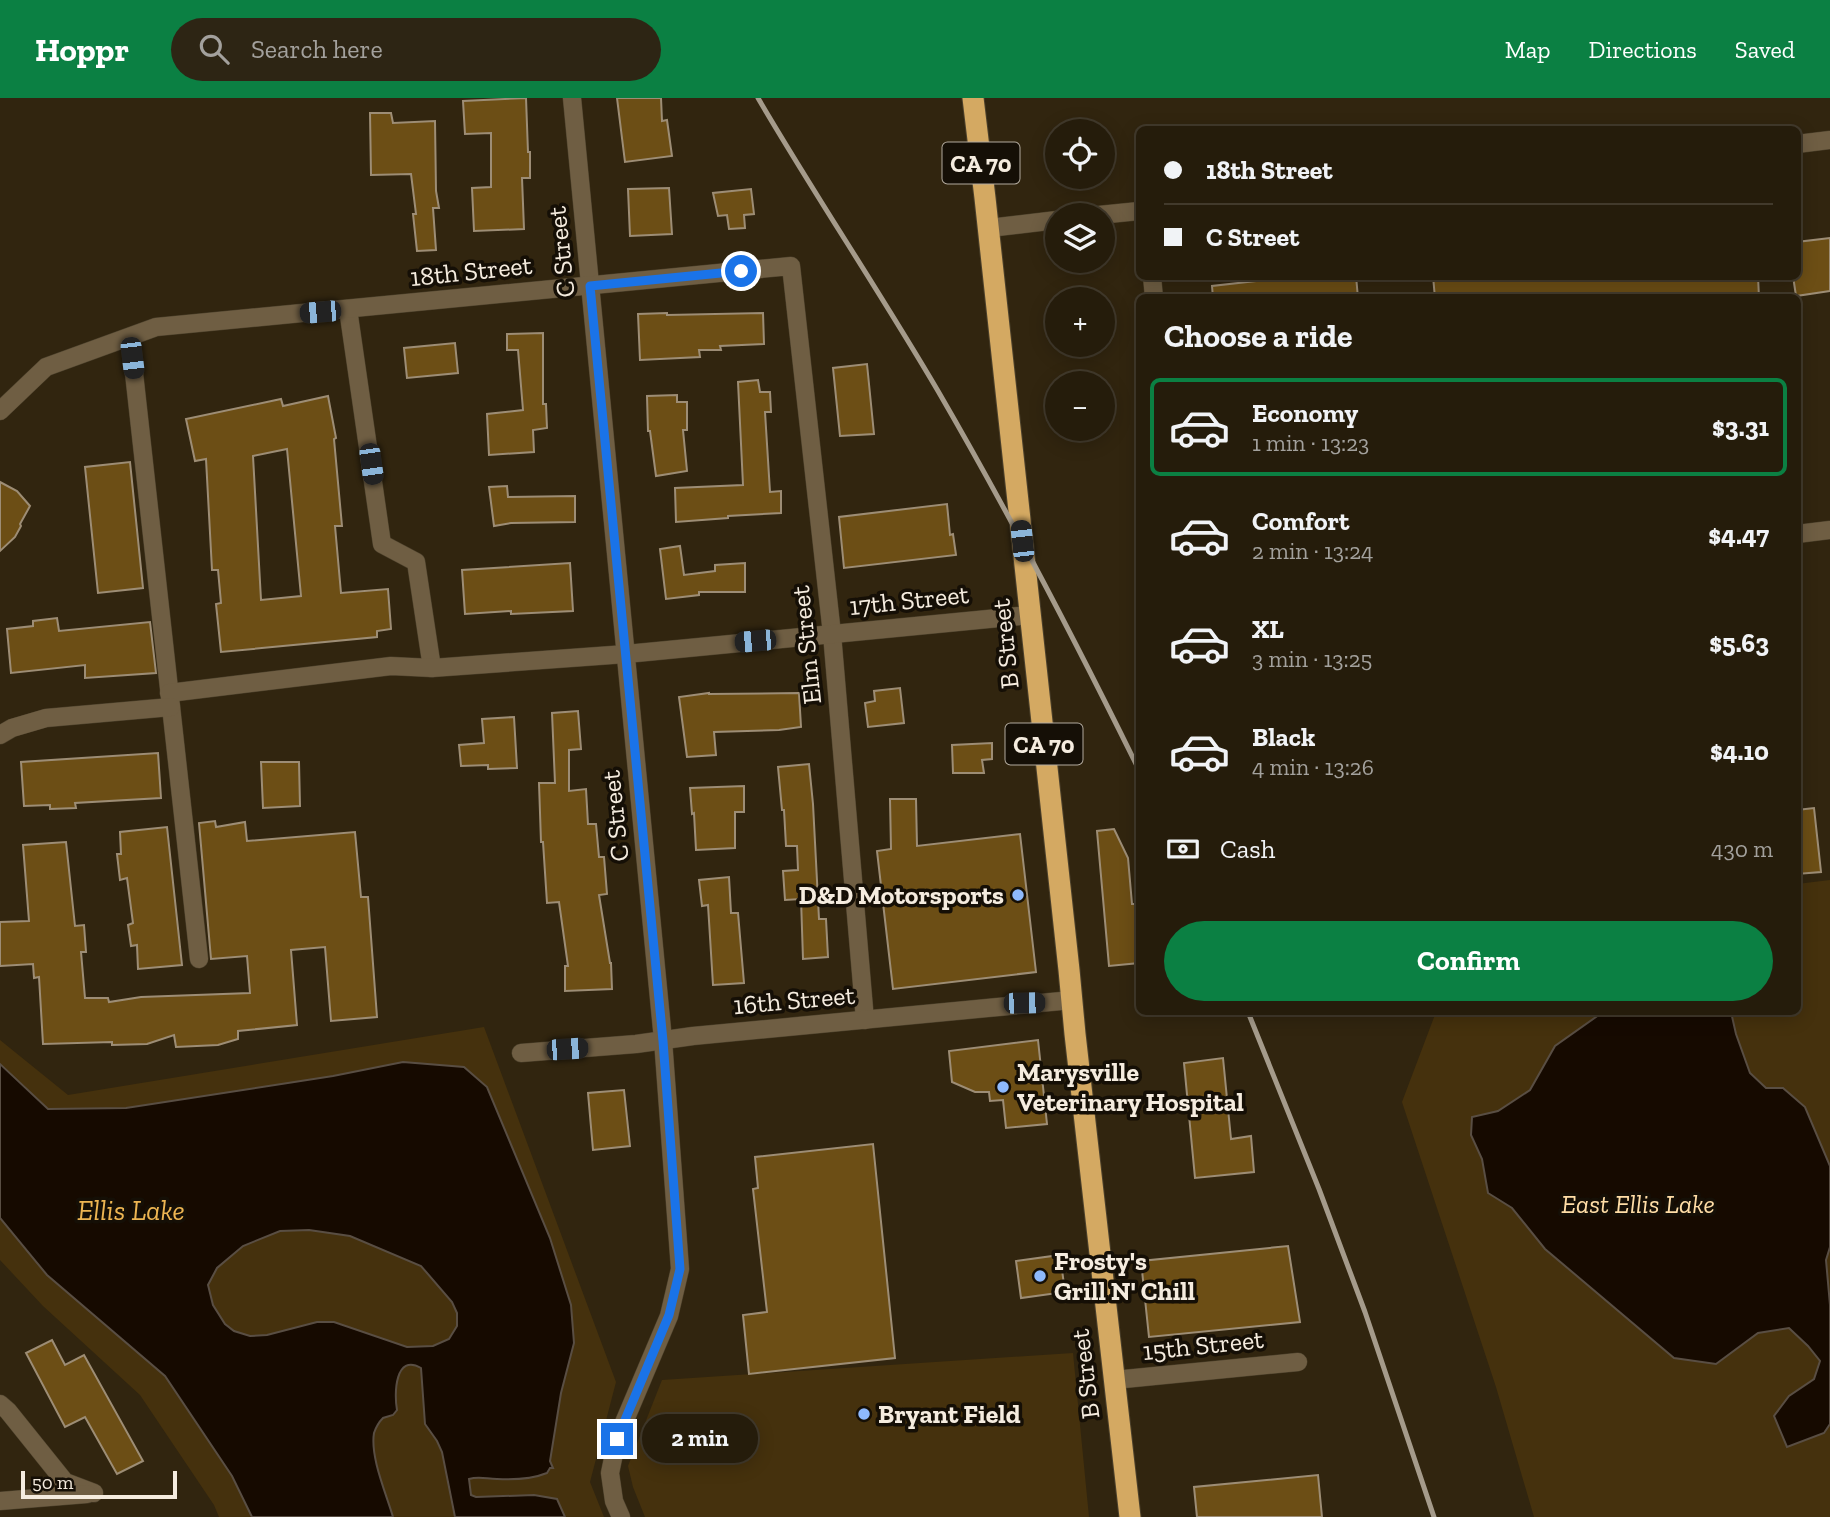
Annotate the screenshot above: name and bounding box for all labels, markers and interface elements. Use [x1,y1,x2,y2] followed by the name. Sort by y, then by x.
[171,18,661,81] search box
[35,30,129,69] text: Hoppr
[195,30,233,68] icon: search
[251,33,383,65] text: Search here
[1505,35,1551,64] text: Map
[1589,35,1697,64] text: Directions
[1735,35,1795,64] text: Saved
[1045,119,1115,441] map controls
[1045,119,1115,189] button: locate
[942,142,1020,184] road number: CA 70
[1206,154,1333,186] text: 18th Street
[1045,203,1115,273] button: layers
[540,205,582,299] street label: C Street
[1206,221,1299,253] text: C Street
[408,249,534,293] street label: 18th Street
[725,255,757,287] route start
[1045,287,1115,357] button: +
[299,300,342,324] car
[1164,317,1352,355] text: Choose a ride
[120,336,145,380] car
[1045,371,1115,441] button: −
[1168,396,1231,459] icon: car
[1252,397,1358,429] text: Economy
[1712,411,1769,443] text: $3.31
[1252,429,1369,457] text: 1 min · 13:23
[358,442,385,486] car
[1168,504,1231,567] icon: car
[1252,505,1349,537] text: Comfort
[1010,519,1035,563] car
[1708,519,1769,551] text: $4.47
[1252,537,1374,565] text: 2 min · 13:24
[848,578,971,622] street label: 17th Street
[784,584,828,706] street label: Elm Street
[984,597,1026,690] street label: B Street
[1168,612,1231,675] icon: car
[1252,613,1284,645] text: XL
[1709,627,1769,659] text: $5.63
[734,629,777,653] car
[1252,645,1372,673] text: 3 min · 13:25
[1168,720,1231,783] icon: car
[1252,721,1315,753] text: Black
[1006,724,1082,764] road number: CA 70
[1710,735,1769,767] text: $4.10
[1252,753,1374,781] text: 4 min · 13:26
[594,769,636,863] street label: C Street
[1164,830,1202,868] icon: cash
[1220,833,1275,865] text: Cash
[1711,835,1773,863] text: 430 m
[799,879,1004,911] place label: D&D Motorsports
[1010,887,1026,903] marker: D&D Motorsports
[1164,921,1773,1001] button: Confirm
[732,979,857,1021] street label: 16th Street
[1003,992,1046,1014] car
[546,1037,589,1061] car
[1017,1056,1244,1118] place label: Marysville Veterinary Hospital
[995,1079,1011,1095] marker: Marysville Veterinary Hospital
[1561,1188,1715,1220] park label: East Ellis Lake
[77,1194,185,1227] water label: Ellis Lake
[1054,1245,1195,1307] place label: Frosty's Grill N' Chill
[1032,1268,1048,1284] marker: Frosty's Grill N' Chill
[1141,1323,1266,1367] street label: 15th Street
[1064,1327,1106,1421] street label: B Street
[878,1398,1021,1430] place label: Bryant Field
[856,1406,872,1422] marker: Bryant Field
[642,1414,757,1464] callout: 2 min
[601,1423,633,1455] route end
[671,1424,729,1452] text: 2 min
[21,1468,177,1500] scale bar
[32,1471,73,1494] text: 50 m

